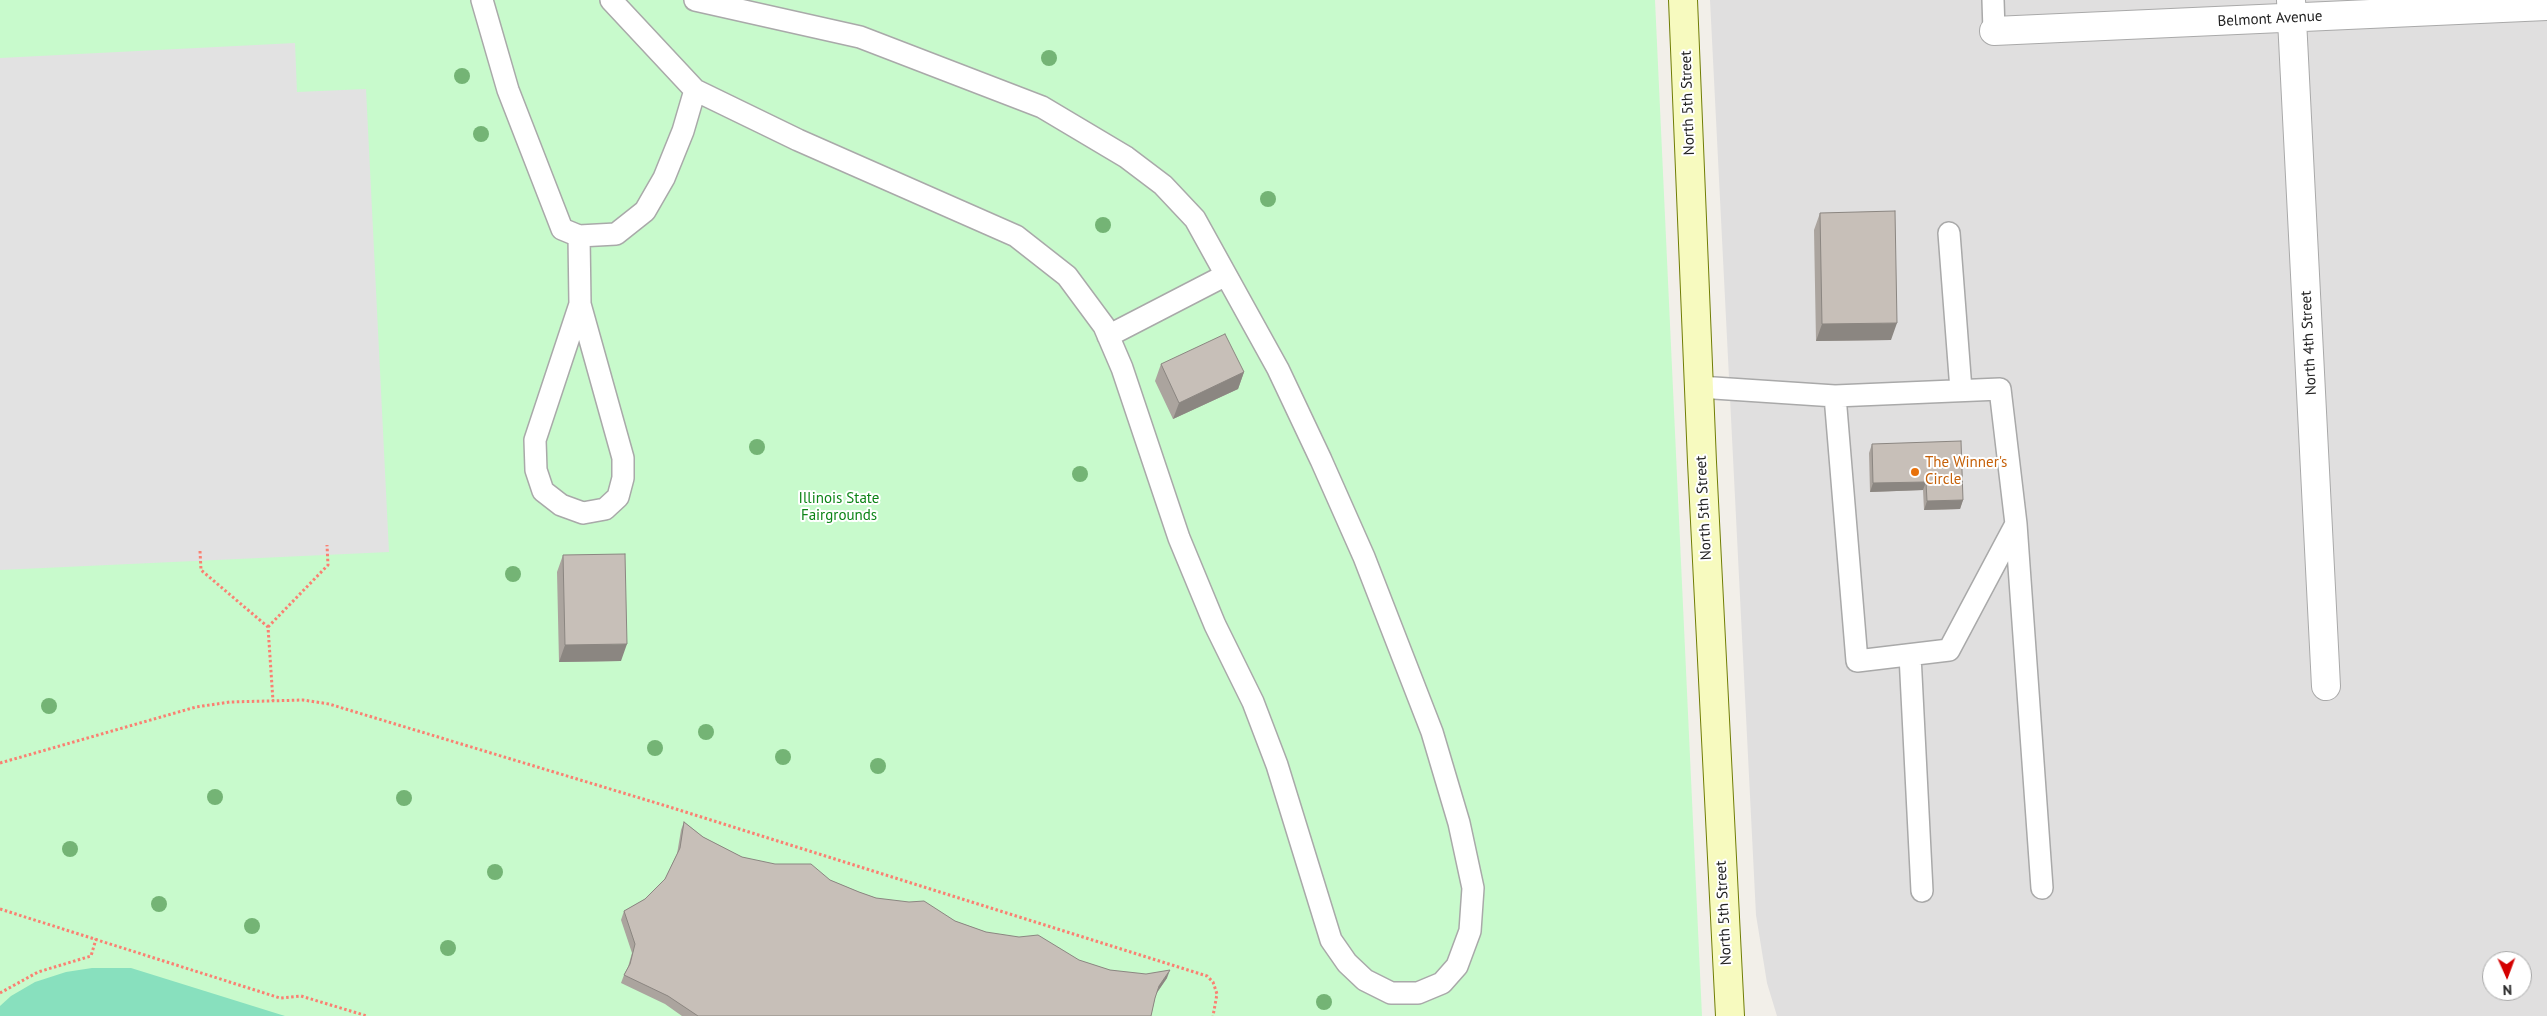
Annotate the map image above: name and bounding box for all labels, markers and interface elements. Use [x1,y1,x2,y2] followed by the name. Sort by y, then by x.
[2217,7,2323,31] street label: Belmont Avenue
[1677,50,1699,156] street label: North 5th Street
[2297,290,2321,396] street label: North 4th Street
[1925,454,2007,489] place label: The Winner's Circle
[1692,455,1716,561] street label: North 5th Street
[1909,466,1921,478] marker: The Winner's Circle
[799,490,879,525] park label: Illinois State Fairgrounds
[1712,860,1736,966] street label: North 5th Street
[2482,951,2532,1001] north arrow
[2503,981,2512,999] text: N

